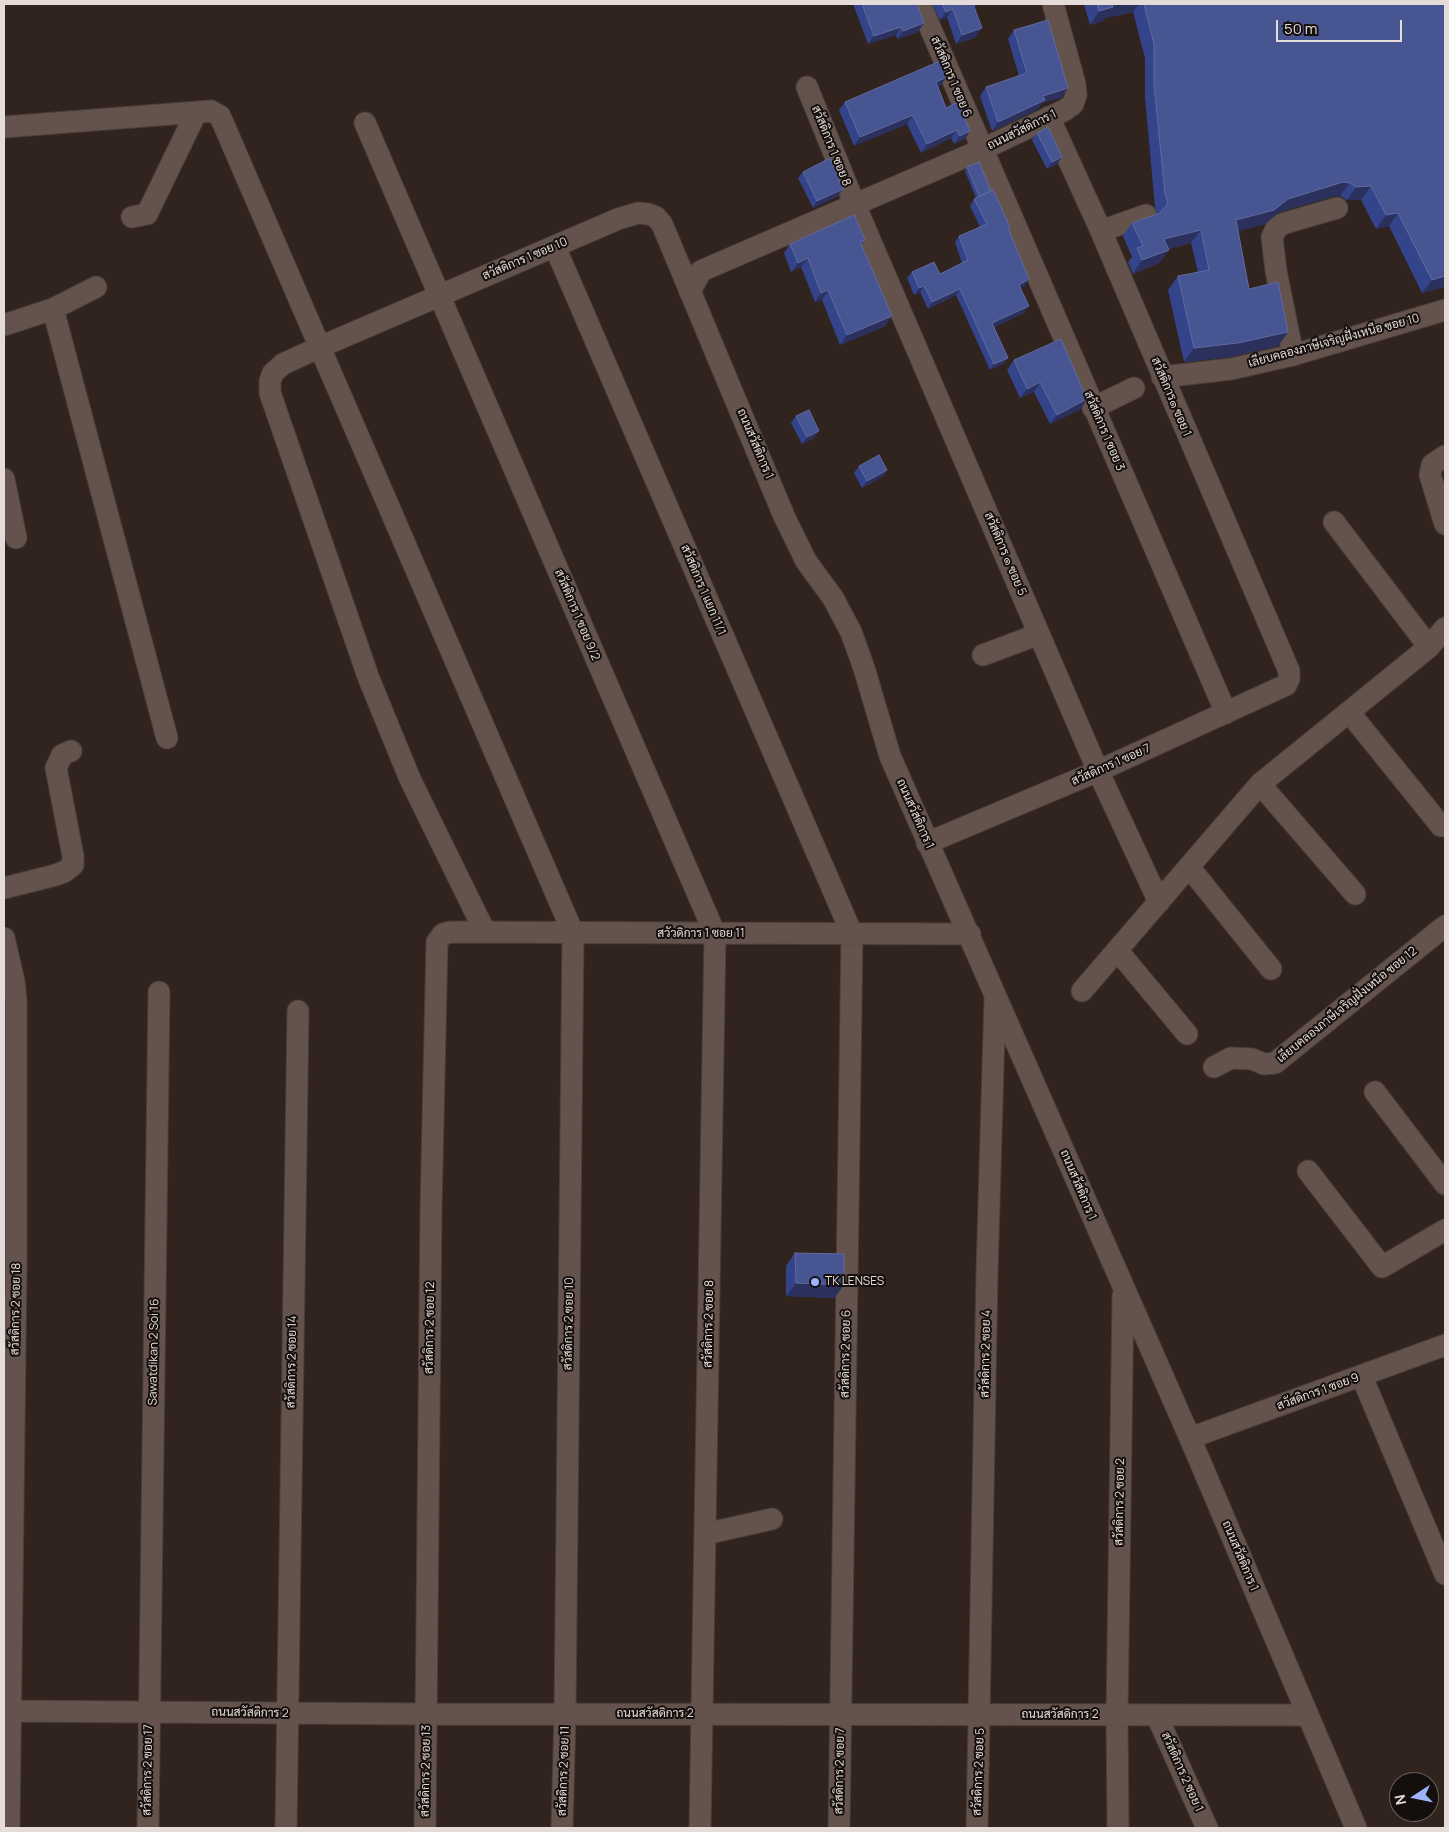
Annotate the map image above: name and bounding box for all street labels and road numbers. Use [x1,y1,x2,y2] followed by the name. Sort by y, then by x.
[928,34,974,120] street label: สวัสดิการ 1 ซอย 6
[808,104,854,188] street label: สวัสดิการ 1 ซอย 8
[985,107,1059,153] street label: ถนนสวัสดิการ 1
[480,235,570,283] street label: สวัสดิการ 1 ซอย 10
[1247,311,1421,371] street label: เลียบคลองภาษีเจริญฝั่งเหนือ ซอย 10
[1148,355,1194,439] street label: สวัสดิการ๑ ซอย 1
[1081,389,1127,473] street label: สวัสดิการ 1 ซอย 3
[734,407,776,481] street label: ถนนสวัสดิการ 1
[981,510,1029,598] street label: สวัสดิการ ๑ ซอย 5
[677,543,729,637] street label: สวัสดิการ 1 แยก 11/1
[551,567,603,663] street label: สวัสดิการ 1 ซอย 9/2
[1069,741,1153,789] street label: สวัสดิการ 1 ซอย 7
[893,777,937,851] street label: ถนนสวัสดิการ 1
[657,927,745,941] street label: สวัวดิการ 1 ซอย 11
[1274,944,1420,1066] street label: เลียบคลองภาษีเจริญฝั่งเหนือ ซอย 12
[1057,1148,1099,1222] street label: ถนนสวัสดิการ 1
[8,1263,24,1355] street label: สวัสดิการ 2 ซอย 18
[561,1277,577,1371] street label: สวัสดิการ 2 ซอย 10
[701,1280,717,1368] street label: สวัสดิการ 2 ซอย 8
[422,1282,438,1374] street label: สวัสดิการ 2 ซอย 12
[146,1298,162,1406] street label: Sawatdikan 2 Soi 16
[838,1310,854,1398] street label: สวัสดิการ 2 ซอย 6
[978,1310,994,1398] street label: สวัสดิการ 2 ซอย 4
[284,1315,300,1409] street label: สวัสดิการ 2 ซอย 14
[1275,1370,1361,1414] street label: สวัสดิการ 1 ซอย 9
[1112,1458,1128,1546] street label: สวัสดิการ 2 ซอย 2
[1219,1519,1261,1593] street label: ถนนสวัสดิการ 1
[211,1705,289,1721] street label: ถนนสวัสดิการ 2
[616,1707,694,1721] street label: ถนนสวัสดิการ 2
[1021,1708,1099,1722] street label: ถนนสวัสดิการ 2
[140,1724,156,1816] street label: สวัสดิการ 2 ซอย 17
[418,1725,434,1817] street label: สวัสดิการ 2 ซอย 13
[555,1726,573,1816] street label: สวัสดิการ 2 ซอย 11
[832,1727,848,1815] street label: สวัสดิการ 2 ซอย 7
[970,1728,988,1816] street label: สวัสดิการ 2 ซอย 5
[1158,1730,1206,1814] street label: สวัสดิการ 2 ซอย 1

